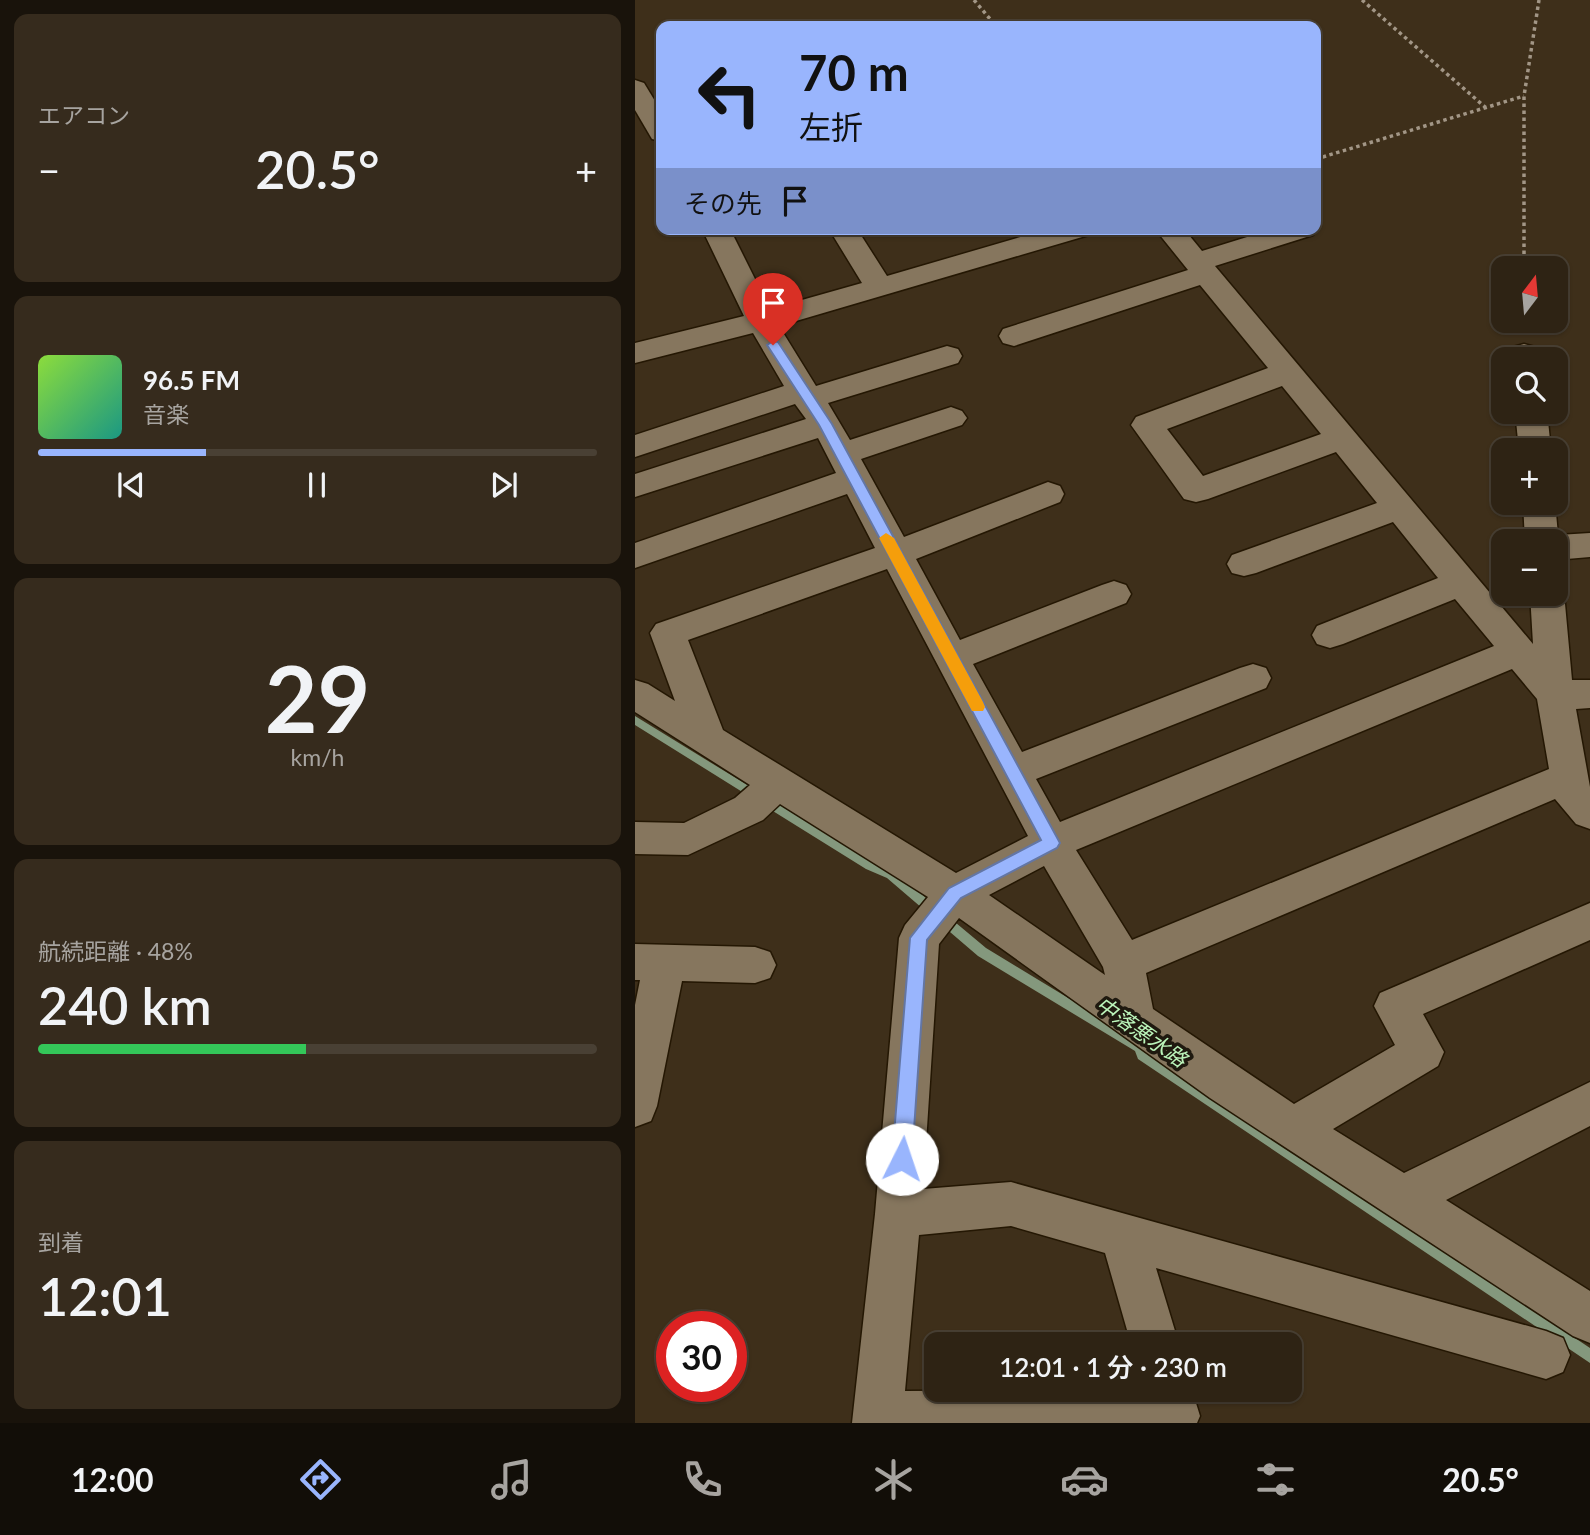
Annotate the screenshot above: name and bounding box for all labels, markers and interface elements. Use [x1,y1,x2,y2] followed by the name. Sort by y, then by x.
[799,43,909,101] text: 70 m
[684,49,775,140] icon: left
[38,101,130,129] text: エアコン
[799,107,863,146] text: 左折
[255,138,380,200] text: 20.5°
[38,147,60,193] text: −
[575,147,597,193] text: +
[776,182,814,220] icon: arrive
[684,187,762,219] text: その先
[1491,256,1568,332] north arrow
[1491,256,1568,606] map controls
[743,273,803,345] pin
[754,284,792,322] icon: arrive
[1491,347,1568,424] button: search
[143,364,240,396] text: 96.5 FM
[143,400,189,428] text: 音楽
[1491,438,1568,515] button: +
[112,466,150,504] icon: previous
[298,466,336,504] icon: pause
[485,466,523,504] icon: next
[1491,529,1568,606] button: −
[265,643,370,752] text: 29
[291,743,344,771] text: km/h
[38,937,193,965] text: 航続距離 · 48%
[38,974,212,1036] text: 240 km
[1092,991,1194,1072] water label: 中落悪水路
[865,1122,939,1196] position arrow
[38,1228,84,1256] text: 到着
[38,1265,172,1327] text: 12:01
[656,1311,747,1402] speed limit sign: 30
[999,1351,1227,1383] text: 12:01 · 1 分 · 230 m
[296,1455,345,1504] icon: directions
[487,1455,536,1504] icon: music
[678,1455,727,1504] icon: phone
[869,1455,918,1504] icon: climate
[1060,1455,1109,1504] icon: car
[1251,1455,1300,1504] icon: filters
[71,1460,154,1499] text: 12:00
[1442,1460,1519,1499] text: 20.5°

